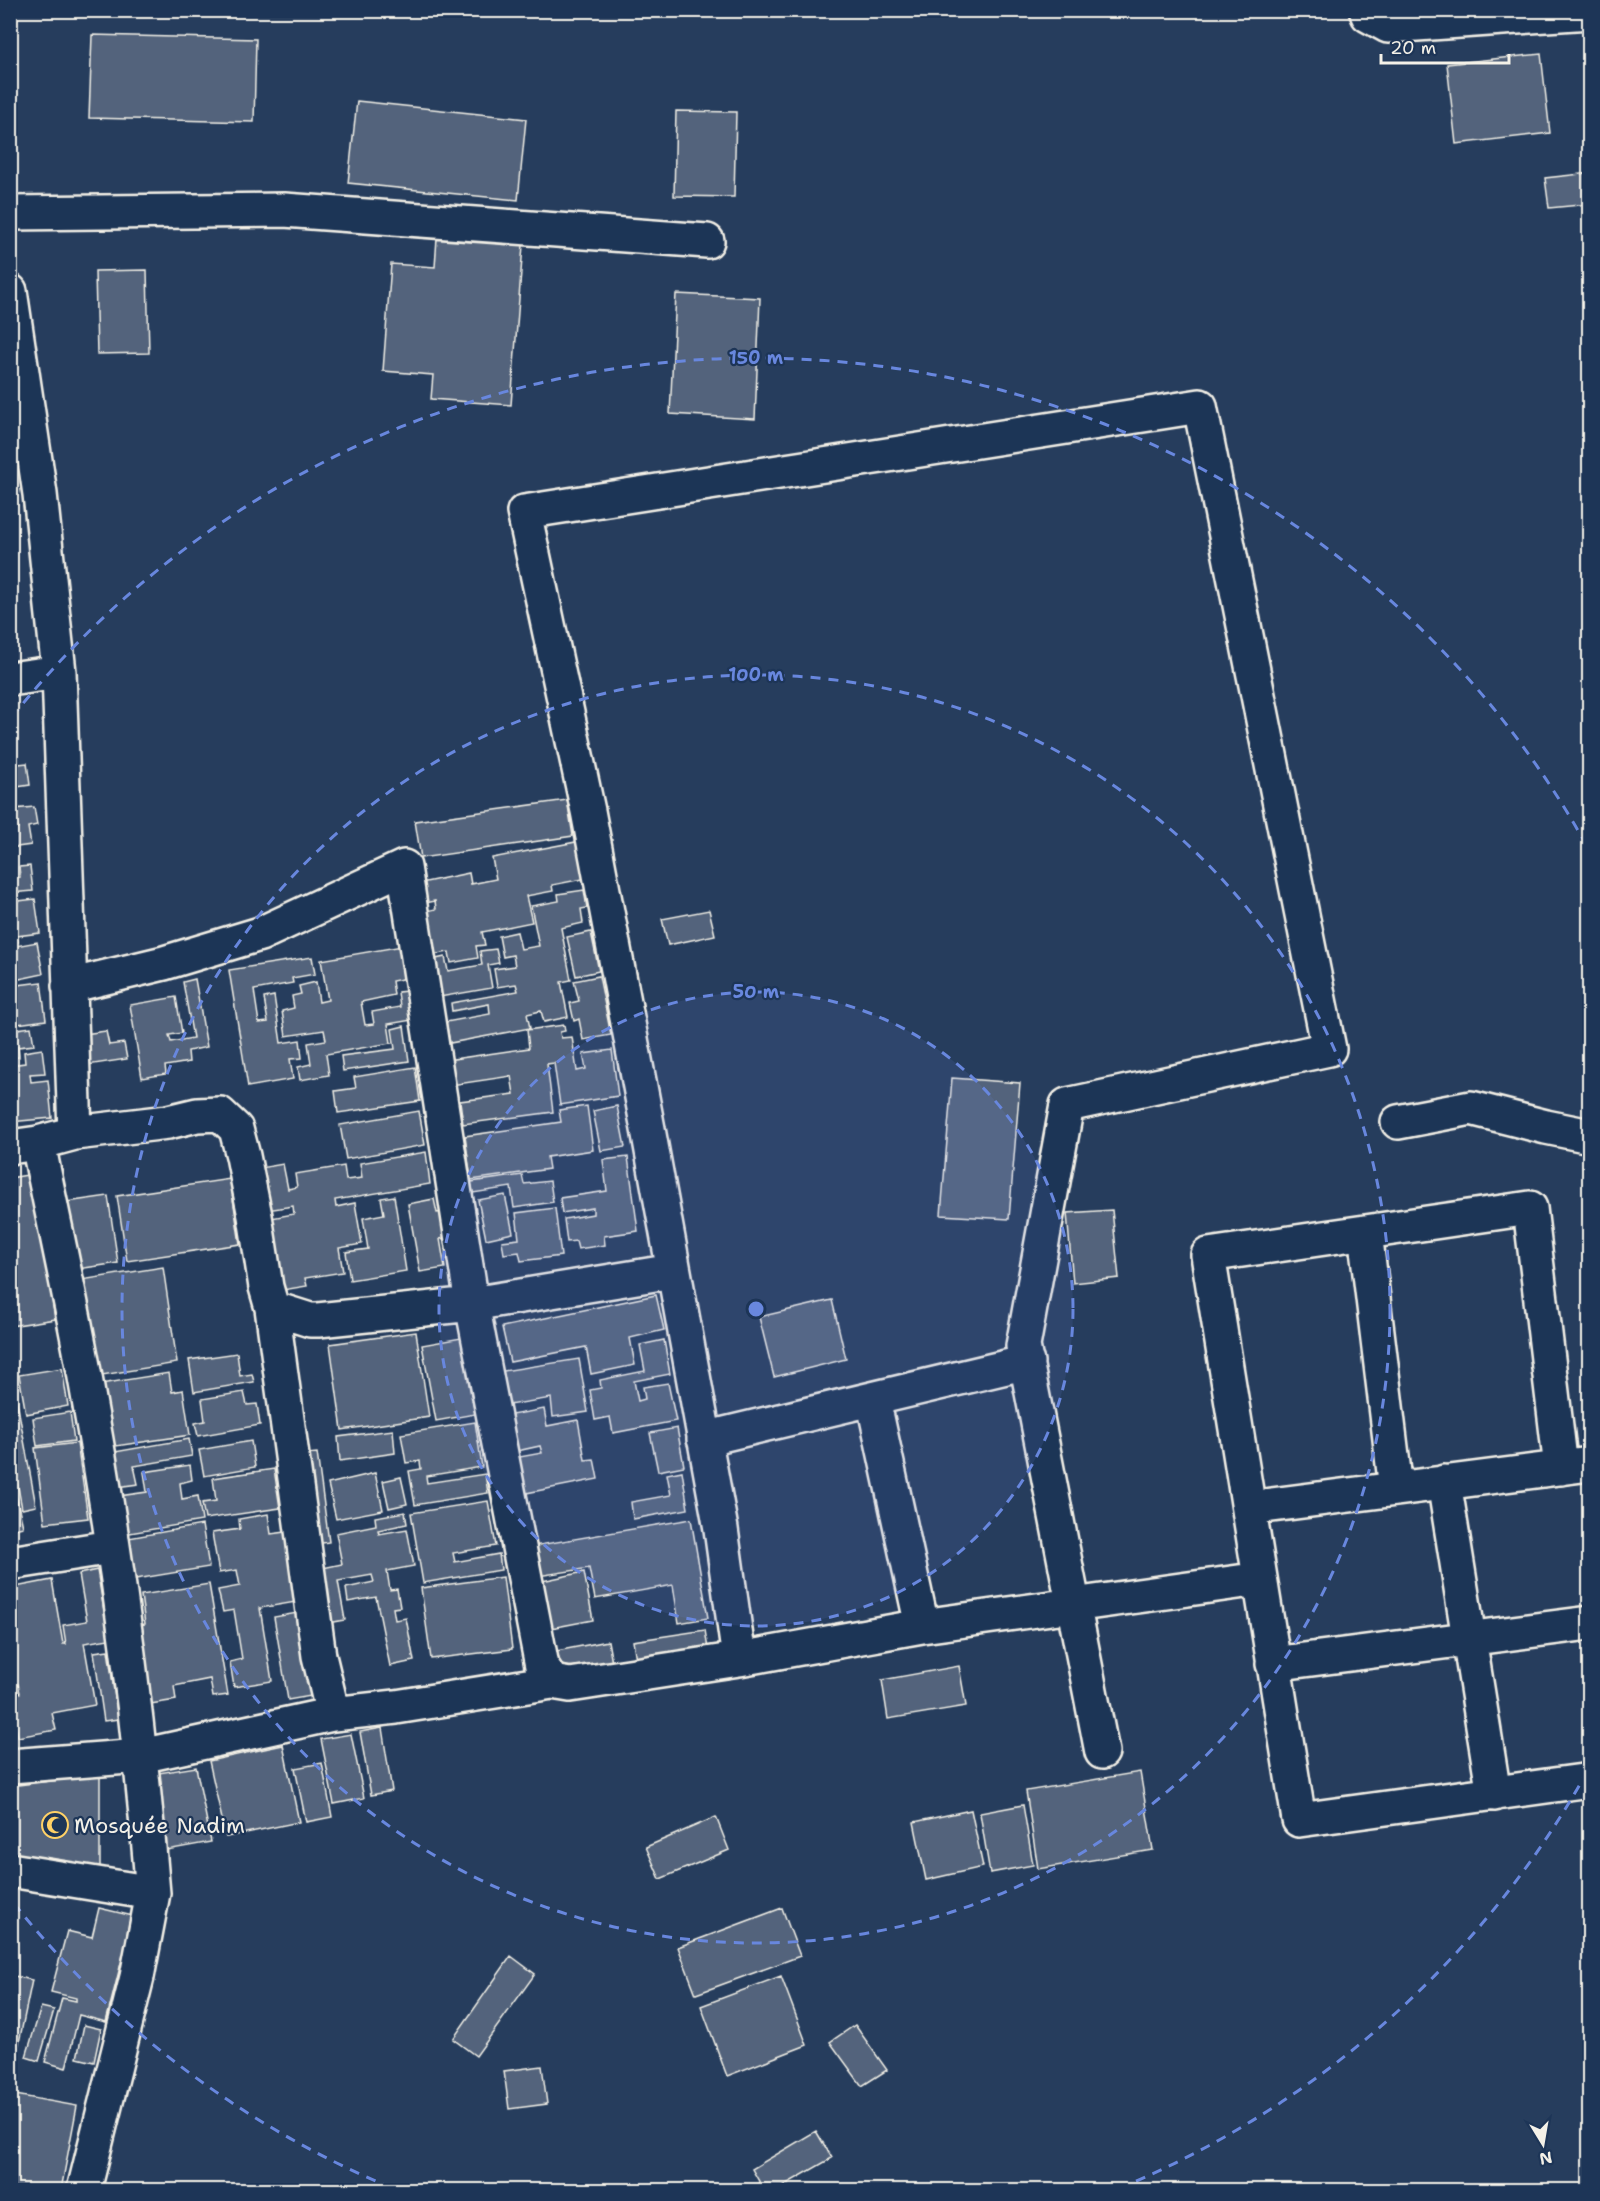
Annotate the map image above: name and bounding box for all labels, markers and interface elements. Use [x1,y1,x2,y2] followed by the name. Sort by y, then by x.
[1381,27,1508,65] scale bar
[1390,36,1436,60] text: 20 m
[729,346,784,370] text: 150 m
[728,663,784,687] text: 100 m
[733,980,780,1004] text: 50 m
[746,1299,766,1319] centre of rings
[40,1810,70,1840] mosque icon: Mosquée Nadim
[74,1811,245,1840] place label: Mosquée Nadim
[1513,2114,1573,2174] north arrow
[1538,2147,1554,2170] text: N

